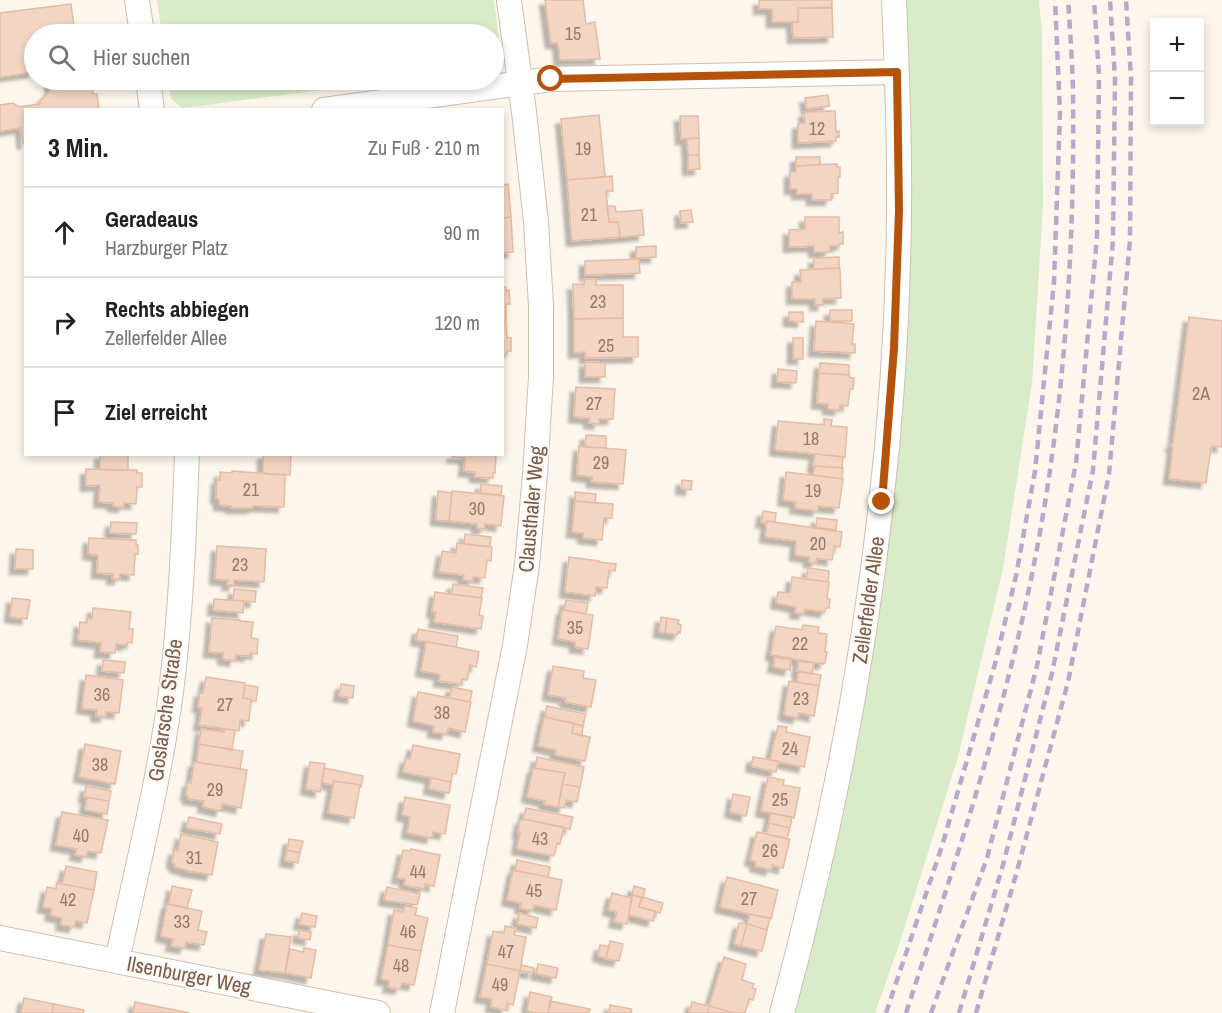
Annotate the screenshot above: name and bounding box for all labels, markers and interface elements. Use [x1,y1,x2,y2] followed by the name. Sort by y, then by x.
[1150,18,1204,126] map controls
[1150,18,1204,72] button: +
[565,21,581,46] house number: 15
[24,24,504,90] search box
[45,41,78,74] icon: search
[93,42,190,72] text: Hier suchen
[537,65,563,91] route start
[1150,72,1204,126] button: −
[809,116,825,141] house number: 12
[48,130,108,165] text: 3 Min.
[368,134,480,161] text: Zu Fuß · 210 m
[575,136,591,161] house number: 19
[581,202,598,227] house number: 21
[105,204,198,234] text: Geradeaus
[48,216,81,249] icon: ahead
[444,219,480,246] text: 90 m
[105,234,228,261] text: Harzburger Platz
[590,289,606,314] house number: 23
[105,294,249,324] text: Rechts abbiegen
[48,306,81,339] icon: right
[434,309,480,336] text: 120 m
[105,324,227,351] text: Zellerfelder Allee
[598,333,614,358] house number: 25
[1192,381,1210,406] house number: 2A
[586,391,602,416] house number: 27
[48,396,81,429] icon: arrive
[105,397,207,427] text: Ziel erreicht
[803,426,819,451] house number: 18
[511,444,551,574] street label: Clausthaler Weg
[593,450,609,475] house number: 29
[243,477,260,502] house number: 21
[805,478,821,503] house number: 19
[868,488,894,514] route end
[469,496,485,521] house number: 30
[810,531,826,556] house number: 20
[845,534,891,666] street label: Zellerfelder Allee
[232,552,248,577] house number: 23
[567,615,583,640] house number: 35
[792,631,808,656] house number: 22
[141,637,189,783] street label: Goslarsche Straße
[94,682,110,707] house number: 36
[793,686,809,711] house number: 23
[217,692,233,717] house number: 27
[434,700,450,725] house number: 38
[782,736,798,761] house number: 24
[92,752,108,777] house number: 38
[207,777,223,802] house number: 29
[772,787,788,812] house number: 25
[73,823,89,848] house number: 40
[532,826,548,851] house number: 43
[762,838,778,863] house number: 26
[186,845,203,870] house number: 31
[410,859,426,884] house number: 44
[526,878,542,903] house number: 45
[741,886,757,911] house number: 27
[60,887,76,912] house number: 42
[174,909,190,934] house number: 33
[400,919,416,944] house number: 46
[498,939,514,964] house number: 47
[124,949,254,1001] street label: Ilsenburger Weg
[393,953,409,978] house number: 48
[492,972,508,997] house number: 49

